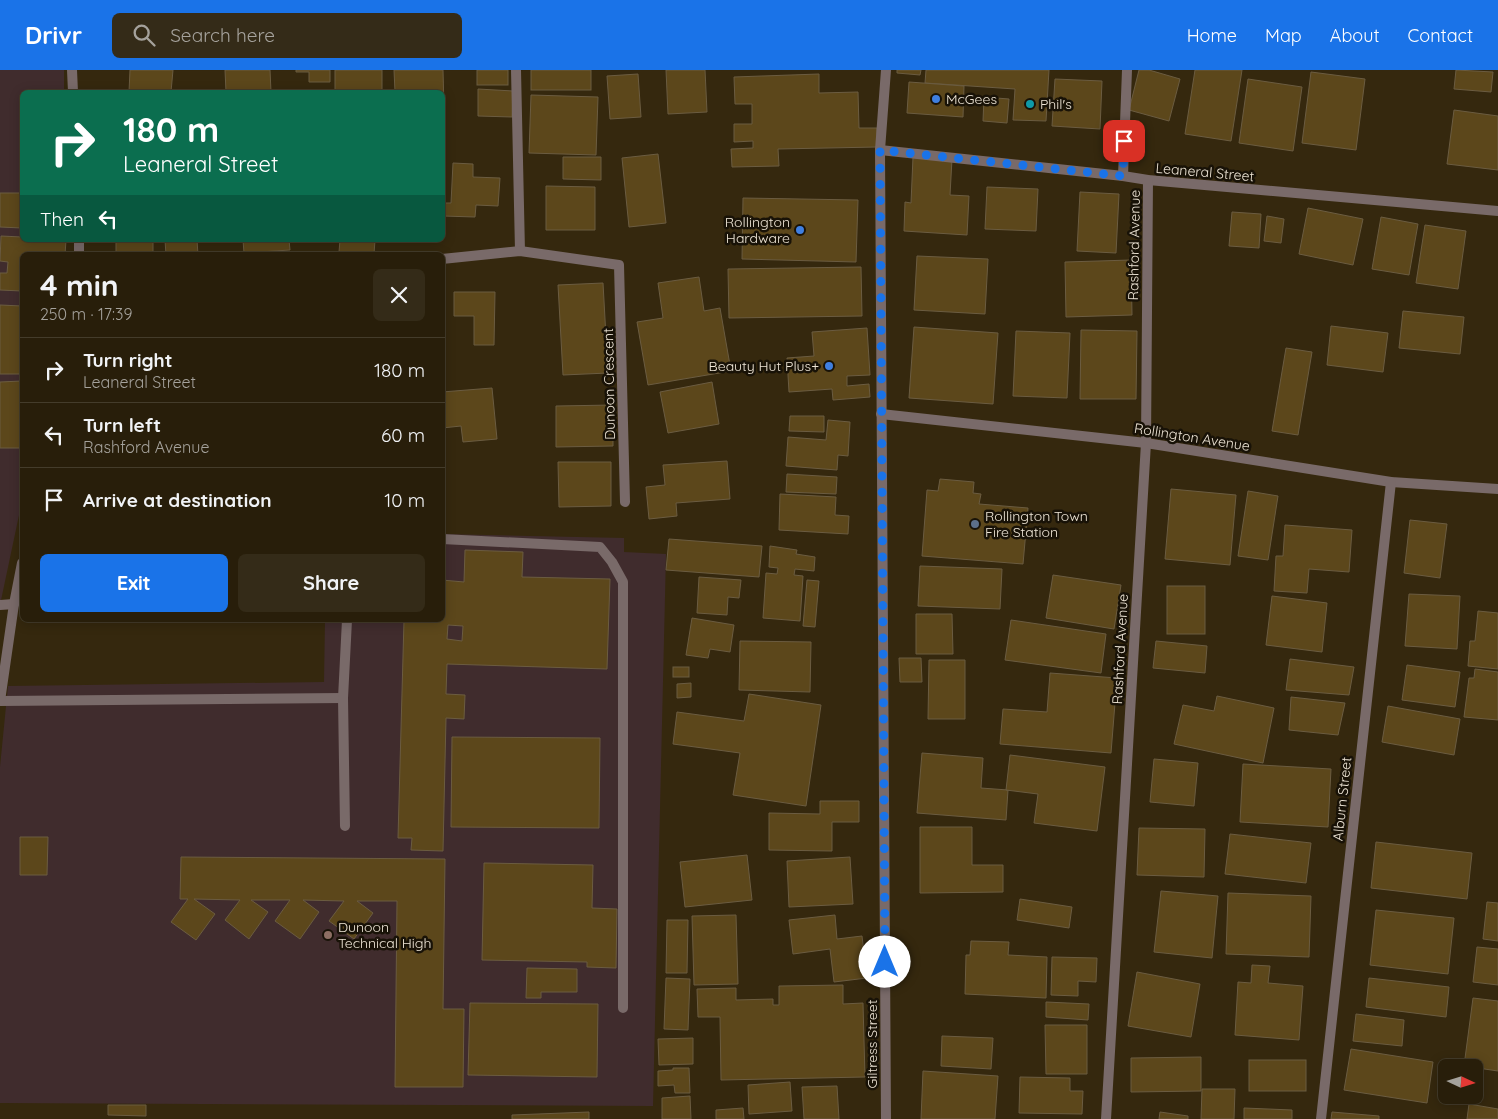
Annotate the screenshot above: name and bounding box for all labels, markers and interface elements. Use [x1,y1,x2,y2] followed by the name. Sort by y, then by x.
[112,13,462,58] search box
[25,20,82,50] text: Drivr
[130,21,158,49] icon: search
[170,23,275,47] text: Search here
[1187,24,1237,47] text: Home
[1265,24,1302,47] text: Map
[1330,24,1380,47] text: About
[1408,24,1473,47] text: Contact
[946,90,997,108] place label: McGees
[930,93,942,105] marker: McGees
[1040,95,1072,113] place label: Phil's
[1024,98,1036,110] marker: Phil's
[123,107,219,151] text: 180 m
[40,110,105,175] icon: right
[1103,120,1145,162] pin
[1110,127,1138,155] icon: arrive
[123,150,278,178] text: Leaneral Street
[1155,159,1255,185] street label: Leaneral Street
[1124,189,1144,300] street label: Rashford Avenue
[94,205,122,233] icon: left
[40,207,84,231] text: Then
[725,213,790,247] place label: Rollington Hardware
[794,224,806,236] marker: Rollington Hardware
[40,266,119,304] text: 4 min
[373,269,425,321] button: close
[40,304,132,324] text: 250 m · 17:39
[599,328,619,440] street label: Dunoon Crescent
[83,348,172,372] text: Turn right
[40,356,68,384] icon: right
[709,357,819,375] place label: Beauty Hut Plus+
[374,358,425,382] text: 180 m
[823,360,835,372] marker: Beauty Hut Plus+
[83,372,196,392] text: Leaneral Street
[83,413,161,437] text: Turn left
[1133,419,1251,455] street label: Rollington Avenue
[40,421,68,449] icon: left
[381,423,425,447] text: 60 m
[83,437,210,457] text: Rashford Avenue
[40,486,68,514] icon: arrive
[83,488,272,512] text: Arrive at destination
[384,488,425,512] text: 10 m
[985,507,1088,541] place label: Rollington Town Fire Station
[969,518,981,530] marker: Rollington Town Fire Station
[40,554,228,612] button: Exit
[238,554,425,612] button: Share
[1108,593,1132,705] street label: Rashford Avenue
[1329,756,1355,842] street label: Alburn Street
[338,918,432,952] place label: Dunoon Technical High
[322,929,334,941] marker: Dunoon Technical High
[858,935,910,987] position arrow
[863,999,881,1088] street label: Giltress Street
[1438,1059,1482,1104] north arrow
[1438,1059,1483,1104] map controls

